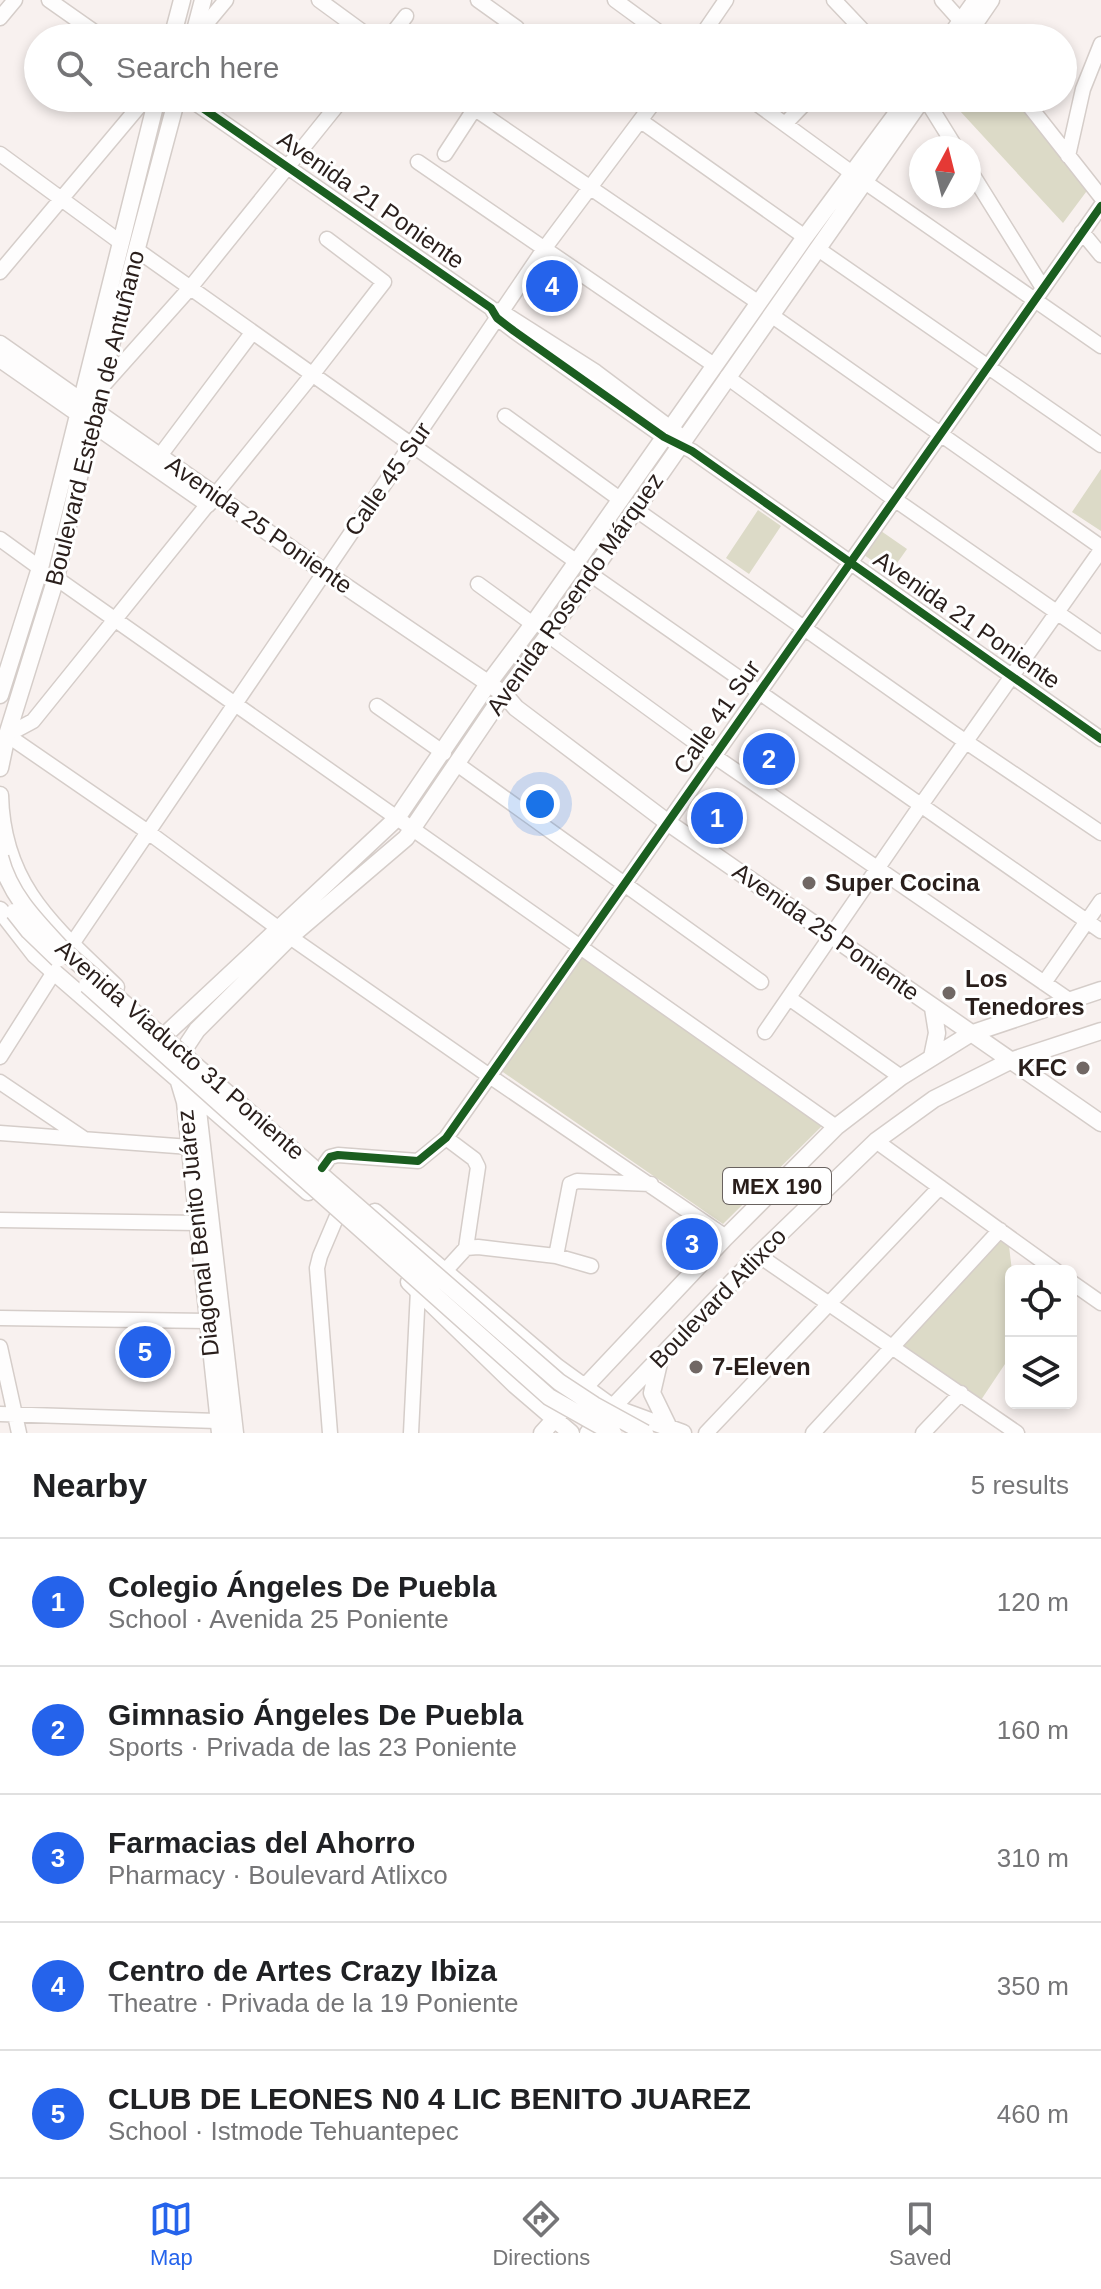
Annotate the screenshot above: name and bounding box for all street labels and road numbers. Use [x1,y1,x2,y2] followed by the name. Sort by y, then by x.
[273,125,470,274] street label: Avenida 21 Poniente
[40,248,149,588] street label: Boulevard Esteban de Antuñano
[339,417,437,541] street label: Calle 45 Sur
[161,450,358,599] street label: Avenida 25 Poniente
[481,468,669,720] street label: Avenida Rosendo Márquez
[869,545,1066,694] street label: Avenida 21 Poniente
[668,655,766,779] street label: Calle 41 Sur
[728,857,925,1006] street label: Avenida 25 Poniente
[50,934,310,1165] street label: Avenida Viaducto 31 Poniente
[171,1108,224,1358] street label: Diagonal Benito Juárez
[723,1168,831,1204] road number: MEX 190
[644,1222,791,1373] street label: Boulevard Atlixco

